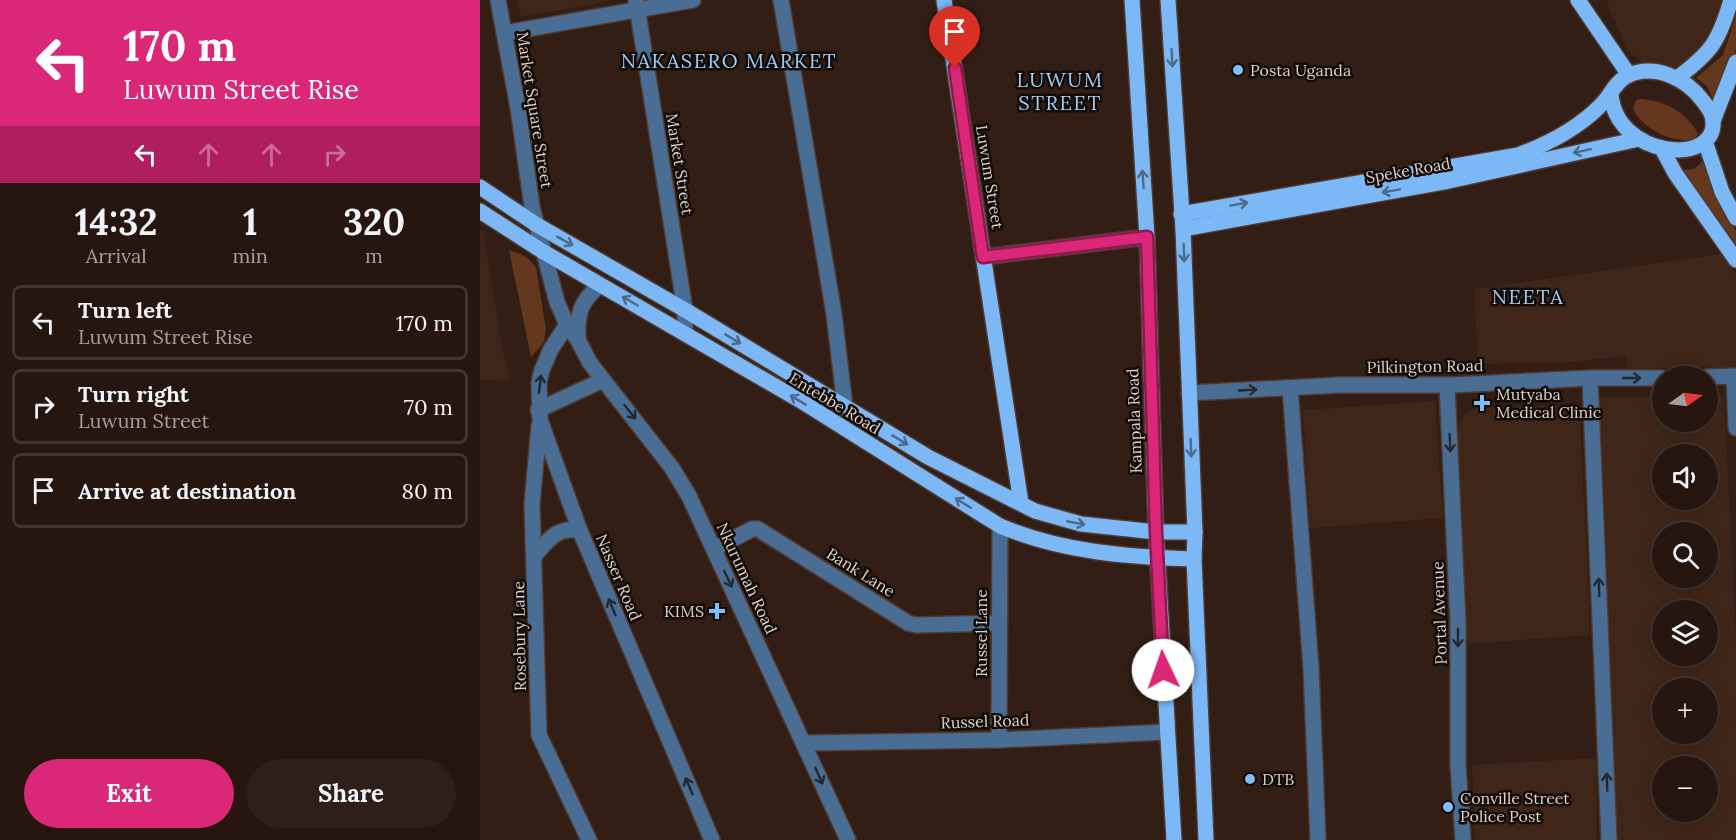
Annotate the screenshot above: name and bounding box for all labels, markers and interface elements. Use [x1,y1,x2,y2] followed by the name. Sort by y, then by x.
[929,6,980,68] pin
[938,15,971,48] icon: arrive
[123,19,236,73] text: 170 m
[24,24,102,102] icon: left
[513,30,557,191] street label: Market Square Street
[621,48,837,73] district label: NAKASERO MARKET
[1167,48,1178,68] one-way arrow
[1250,60,1351,80] place label: Posta Uganda
[1231,63,1245,77] marker: Posta Uganda
[1016,67,1104,115] district label: LUWUM STREET
[123,72,359,106] text: Luwum Street Rise
[662,112,698,217] street label: Market Street
[972,124,1008,231] street label: Luwum Street
[129,138,162,171] icon: left
[192,138,225,171] icon: ahead
[255,138,288,171] icon: ahead
[318,138,351,171] icon: right
[1572,146,1591,158] one-way arrow
[1364,153,1452,187] street label: Speke Road
[1138,170,1149,190] one-way arrow
[1381,186,1401,197] one-way arrow
[1229,198,1248,209] one-way arrow
[75,199,158,245] text: 14:32
[243,199,258,245] text: 1
[343,199,405,245] text: 320
[556,235,573,247] one-way arrow
[1179,242,1190,262] one-way arrow
[86,243,147,268] text: Arrival
[232,243,268,268] text: min
[365,243,383,268] text: m
[1492,284,1564,309] district label: NEETA
[622,294,639,306] one-way arrow
[78,296,172,324] text: Turn left
[27,306,60,339] icon: left
[396,309,453,337] text: 170 m
[78,324,253,349] text: Luwum Street Rise
[724,333,741,345] one-way arrow
[1366,355,1484,377] street label: Pilkington Road
[1652,366,1718,432] north arrow
[1652,366,1718,822] map controls
[786,368,885,438] street label: Entebbe Road
[1122,368,1146,474] street label: Kampala Road
[1621,372,1641,384] one-way arrow
[534,375,545,394] one-way arrow
[78,380,189,408] text: Turn right
[1496,384,1601,422] place label: Mutyaba Medical Clinic
[1237,385,1257,396] one-way arrow
[27,390,60,423] icon: right
[404,393,453,421] text: 70 m
[790,394,807,406] one-way arrow
[1473,394,1491,412] marker: Mutyaba Medical Clinic
[623,404,636,420] one-way arrow
[78,408,209,433] text: Luwum Street
[1444,432,1456,452] one-way arrow
[891,434,908,446] one-way arrow
[1186,437,1197,457] one-way arrow
[1652,444,1718,510] button: sound
[27,474,60,507] icon: arrive
[78,477,296,505] text: Arrive at destination
[402,477,453,505] text: 80 m
[955,497,972,509] one-way arrow
[1065,518,1085,529] one-way arrow
[713,519,782,637] street label: Nkurumah Road
[1652,522,1718,588] button: search
[592,531,646,624] street label: Nasser Road
[823,543,899,601] street label: Bank Lane
[1427,561,1451,665] street label: Portal Avenue
[723,570,735,588] one-way arrow
[1593,577,1604,597] one-way arrow
[508,580,530,691] street label: Rosebury Lane
[971,589,991,677] street label: Russel Lane
[606,598,617,616] one-way arrow
[1652,600,1718,666] button: layers
[664,601,704,621] place label: KIMS
[708,602,726,620] marker: KIMS
[1452,627,1464,647] one-way arrow
[1131,638,1195,702] position arrow
[1652,678,1718,744] button: +
[940,709,1030,733] street label: Russel Road
[1652,756,1718,822] button: −
[24,759,234,828] button: Exit
[246,759,456,828] button: Share
[814,766,825,784] one-way arrow
[1262,769,1294,789] place label: DTB
[1243,772,1257,786] marker: DTB
[1601,772,1612,792] one-way arrow
[683,778,694,796] one-way arrow
[1460,788,1570,826] place label: Conville Street Police Post
[1441,800,1455,814] marker: Conville Street Police Post

